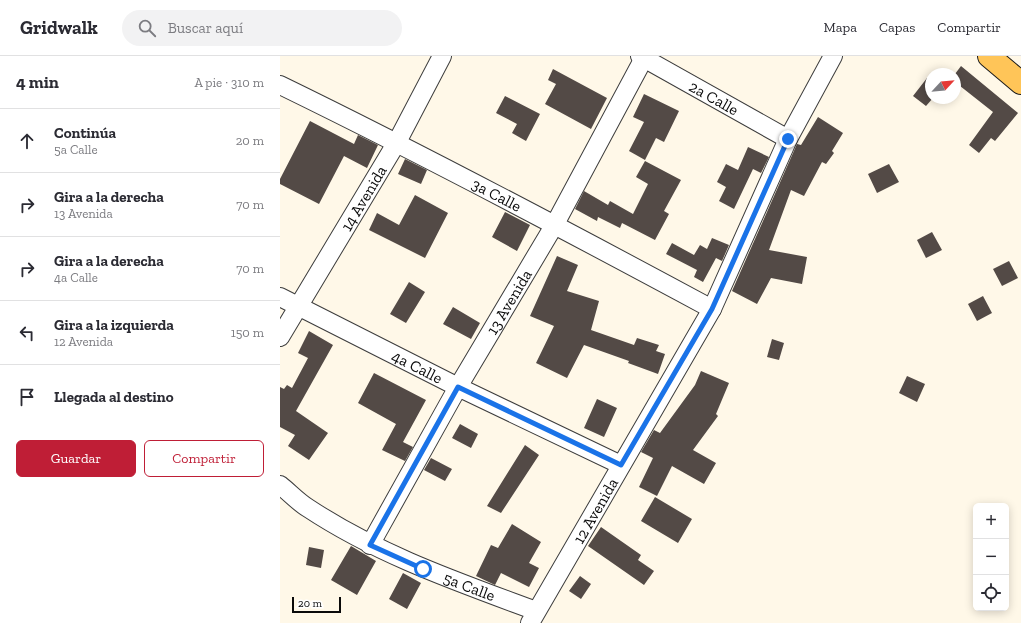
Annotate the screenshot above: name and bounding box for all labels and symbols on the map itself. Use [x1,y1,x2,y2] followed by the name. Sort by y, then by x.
[925,68,961,104] north arrow
[686,77,742,119] street label: 2a Calle
[779,130,797,148] route end
[337,162,391,235] street label: 14 Avenida
[469,174,525,216] street label: 3a Calle
[482,266,536,338] street label: 13 Avenida
[389,346,446,388] street label: 4a Calle
[569,474,622,547] street label: 12 Avenida
[414,560,432,578] route start
[441,568,498,605] street label: 5a Calle
[292,595,341,614] scale bar

